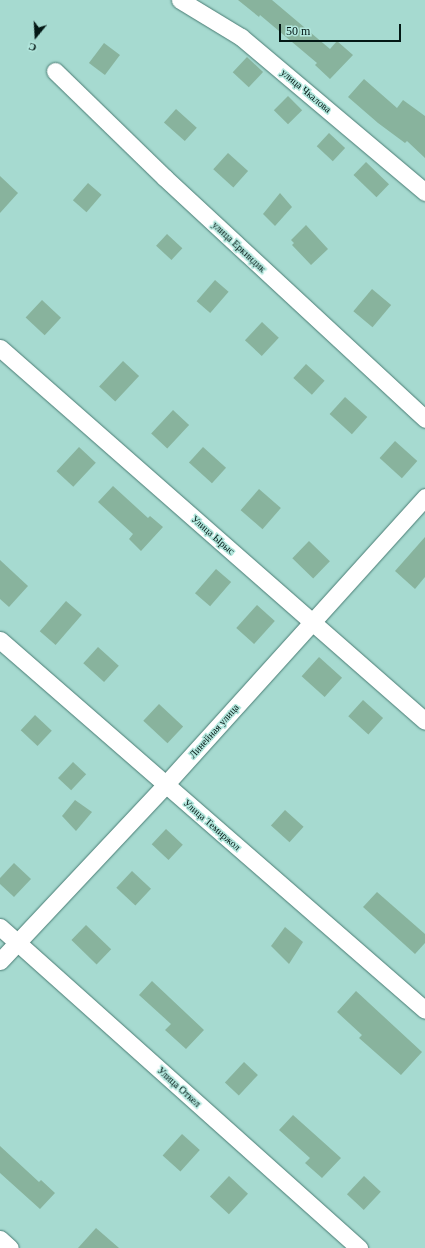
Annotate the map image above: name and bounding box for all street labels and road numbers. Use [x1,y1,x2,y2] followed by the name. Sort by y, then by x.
[278,66,334,116] street label: улица Чкалова
[210,219,268,275] street label: улица Еркиндик
[189,513,237,557] street label: Улица Ырыс
[187,701,241,761] street label: Линейная улица
[181,797,243,853] street label: Улица Темиржол
[155,1064,203,1110] street label: Улица Откел

